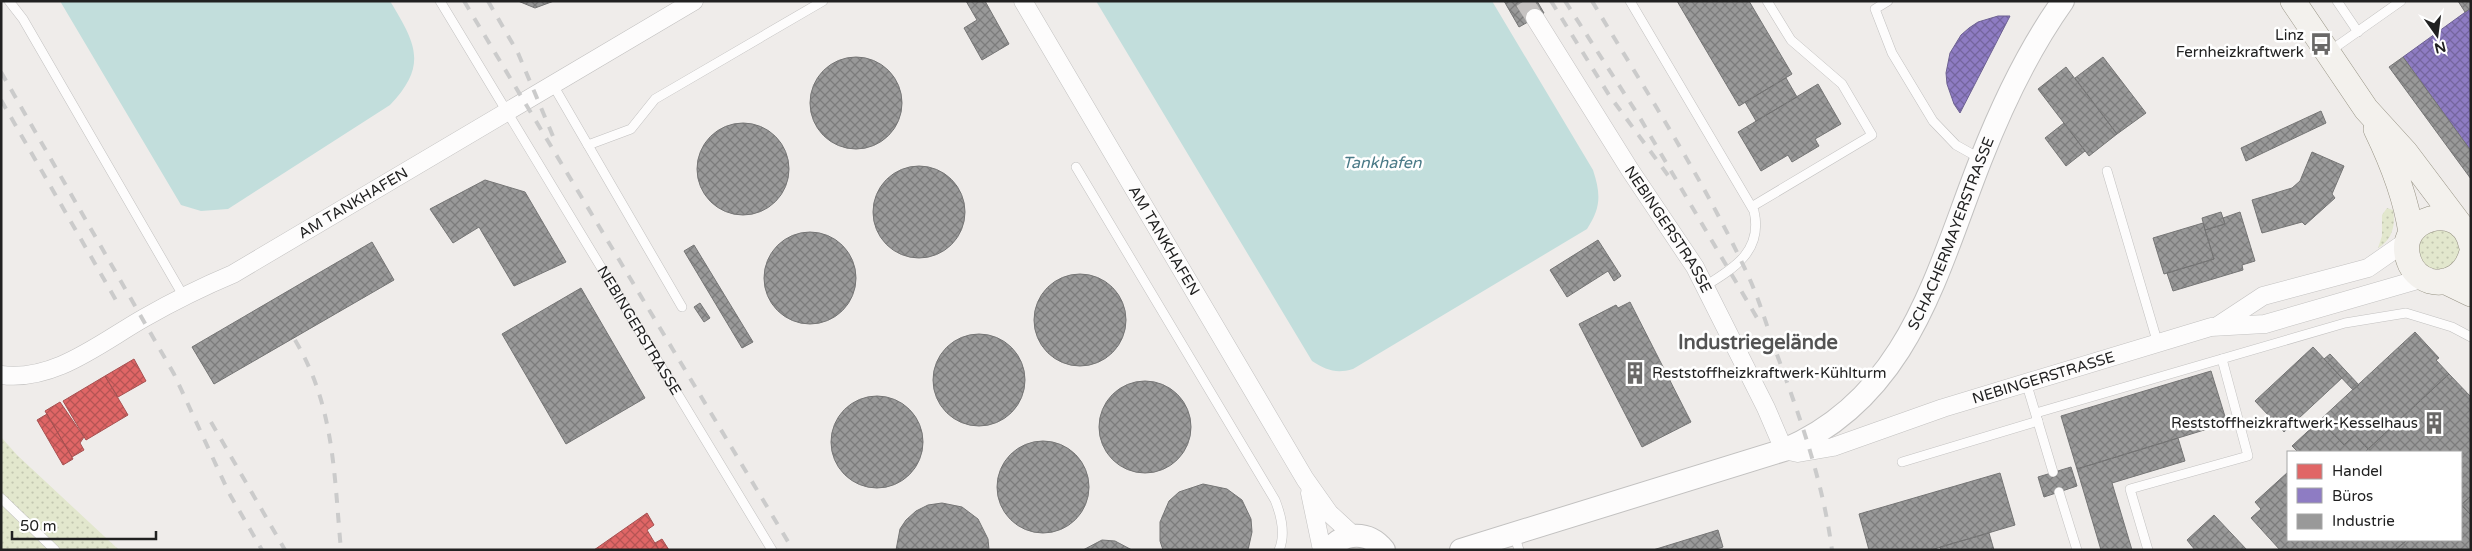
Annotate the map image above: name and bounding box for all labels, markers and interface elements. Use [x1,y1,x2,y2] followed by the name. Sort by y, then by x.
[2412,10,2462,60] north arrow
[2176,26,2304,61] place label: Linz Fernheizkraftwerk
[2308,31,2334,57] bus stop icon: Linz Fernheizkraftwerk
[2433,38,2448,57] text: N
[1904,134,1998,333] street label: SCHACHERMAYERSTRASSE
[1343,153,1423,173] water label: Tankhafen
[1621,162,1716,296] street label: NEBINGERSTRASSE
[295,163,411,242] street label: AM TANKHAFEN
[1125,182,1204,299] street label: AM TANKHAFEN
[593,263,685,398] street label: NEBINGERSTRASSE
[1678,331,1838,355] district label: Industriegelände
[1970,348,2117,408] street label: NEBINGERSTRASSE
[1622,360,1648,386] building icon: Reststoffheizkraftwerk-Kühlturm
[1652,364,1886,382] place label: Reststoffheizkraftwerk-Kühlturm
[2421,410,2447,436] building icon: Reststoffheizkraftwerk-Kesselhaus
[2171,414,2418,432] place label: Reststoffheizkraftwerk-Kesselhaus
[2287,451,2462,541] legend
[2332,462,2383,480] text: Handel
[2332,487,2373,505] text: Büros
[12,508,156,540] scale bar
[2332,512,2395,530] text: Industrie
[20,517,57,535] text: 50 m

